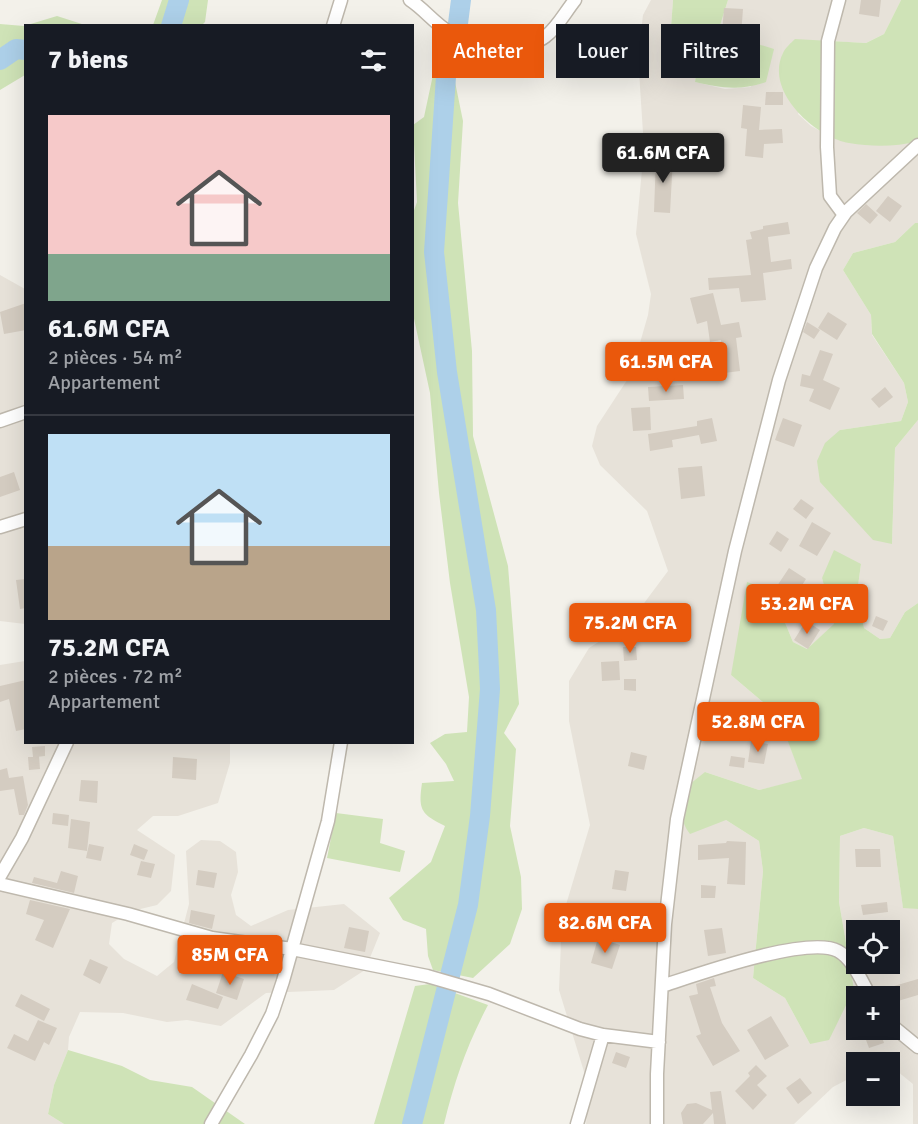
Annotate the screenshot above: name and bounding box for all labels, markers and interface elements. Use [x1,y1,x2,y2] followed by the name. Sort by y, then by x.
[432,24,544,78] chip: Acheter
[556,24,649,78] chip: Louer
[661,24,760,78] chip: Filtres
[48,44,128,76] text: 7 biens
[357,44,390,77] icon: filters
[594,133,732,184] pin: 61.6M CFA
[616,140,710,165] text: 61.6M CFA
[165,154,273,262] icon: home
[48,313,170,345] text: 61.6M CFA
[597,342,735,393] pin: 61.5M CFA
[48,345,183,370] text: 2 pièces · 54 m²
[619,349,713,374] text: 61.5M CFA
[48,370,160,395] text: Appartement
[165,473,273,581] icon: home
[738,584,876,635] pin: 53.2M CFA
[760,591,854,616] text: 53.2M CFA
[561,603,699,654] pin: 75.2M CFA
[583,610,677,635] text: 75.2M CFA
[48,632,170,664] text: 75.2M CFA
[48,664,183,689] text: 2 pièces · 72 m²
[48,689,160,714] text: Appartement
[689,702,827,753] pin: 52.8M CFA
[711,709,805,734] text: 52.8M CFA
[536,903,674,954] pin: 82.6M CFA
[558,910,652,935] text: 82.6M CFA
[846,920,900,1106] map controls
[846,920,900,974] button: locate
[175,935,285,986] pin: 85M CFA
[191,942,269,967] text: 85M CFA
[846,986,900,1040] button: +
[846,1052,900,1106] button: −

